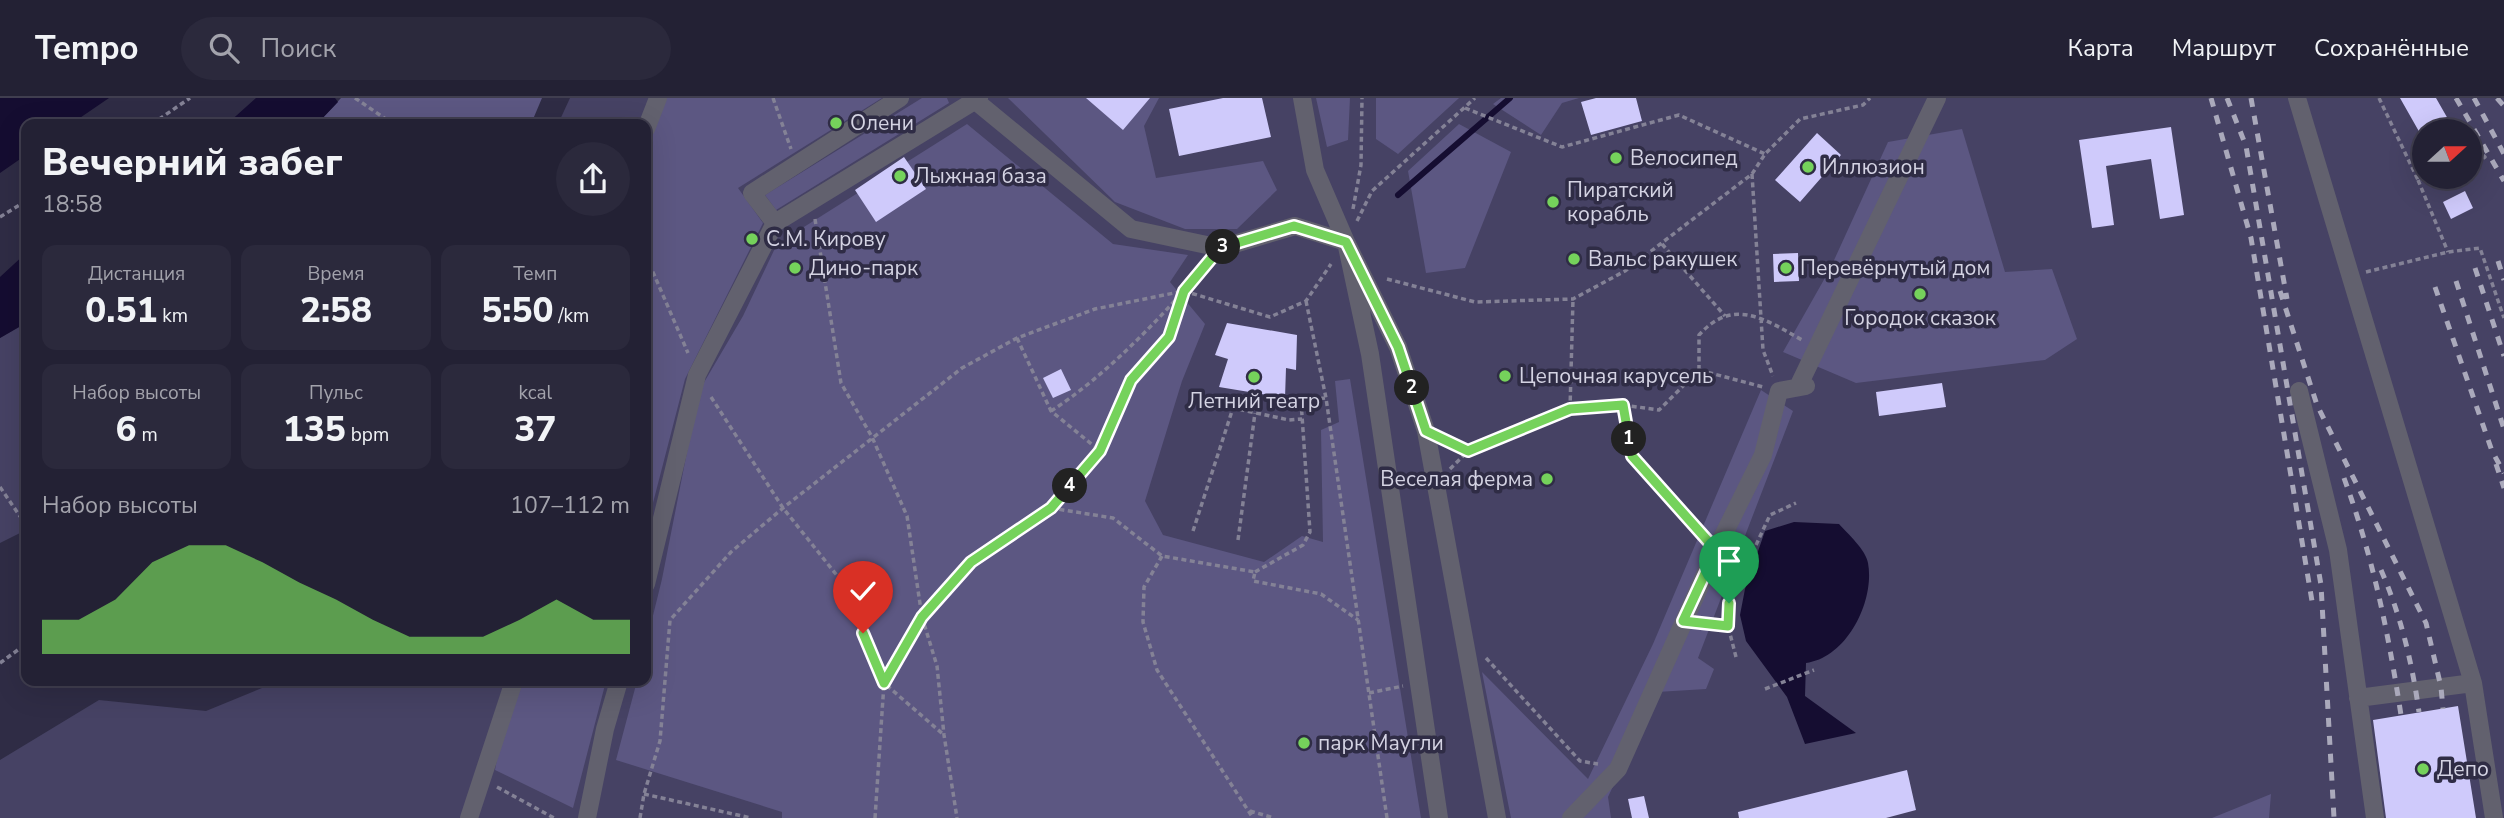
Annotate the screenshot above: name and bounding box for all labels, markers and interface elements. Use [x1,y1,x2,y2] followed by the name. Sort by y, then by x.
[181,17,671,80] search box
[35,26,139,71] text: Tempo
[205,29,243,67] icon: search
[261,31,336,66] text: Поиск
[2068,32,2134,64] text: Карта
[2172,32,2276,64] text: Маршрут
[2314,32,2469,64] text: Сохранённые
[850,109,914,137] place label: Олени
[828,115,844,131] marker: Олени
[2412,119,2482,189] north arrow
[2412,119,2482,189] map controls
[42,137,343,188] text: Вечерний забег
[556,142,630,216] button: share
[1630,144,1738,172] place label: Велосипед
[1608,150,1624,166] marker: Велосипед
[1822,153,1925,181] place label: Иллюзион
[1800,159,1816,175] marker: Иллюзион
[914,162,1047,190] place label: Лыжная база
[892,168,908,184] marker: Лыжная база
[1567,176,1674,228] place label: Пиратский корабль
[42,189,102,220] text: 18:58
[1545,194,1561,210] marker: Пиратский корабль
[766,225,886,253] place label: С.М. Кирову
[1206,230,1240,264] pin: 3
[744,231,760,247] marker: С.М. Кирову
[1217,233,1228,259] text: 3
[1588,245,1738,273] place label: Вальс ракушек
[1566,251,1582,267] marker: Вальс ракушек
[809,254,919,282] place label: Дино-парк
[1800,254,1990,282] place label: Перевёрнутый дом
[787,260,803,276] marker: Дино-парк
[1778,260,1794,276] marker: Перевёрнутый дом
[88,261,185,287] text: Дистанция
[307,261,365,287] text: Время
[513,261,557,287] text: Темп
[1912,286,1928,302] marker: Городок сказок
[85,287,157,334] text: 0.51
[300,287,372,334] text: 2:58
[481,287,553,334] text: 5:50
[157,303,188,329] text: km
[553,303,589,329] text: /km
[1844,304,1997,332] place label: Городок сказок
[1519,362,1713,390] place label: Цепочная карусель
[1497,368,1513,384] marker: Цепочная карусель
[1246,369,1262,385] marker: Летний театр
[1394,370,1430,406] pin: 2
[1406,374,1417,400] text: 2
[72,380,201,406] text: Набор высоты
[309,380,363,406] text: Пульс
[518,380,552,406] text: kcal
[1188,387,1320,415] place label: Летний театр
[116,406,137,453] text: 6
[283,406,346,453] text: 135
[514,406,556,453] text: 37
[137,422,158,448] text: m
[346,422,389,448] text: bpm
[1612,422,1646,456] pin: 1
[1623,425,1634,451] text: 1
[1380,465,1533,493] place label: Веселая ферма
[1052,468,1088,504] pin: 4
[1539,471,1555,487] marker: Веселая ферма
[1064,472,1075,498] text: 4
[42,490,198,521] text: Набор высоты
[510,490,630,521] text: 107–112 m
[1699,531,1759,603] pin
[1710,542,1748,580] icon: arrive
[833,561,893,633] pin
[844,572,882,610] icon: check
[1318,729,1444,757] place label: парк Маугли
[1296,735,1312,751] marker: парк Маугли
[2437,755,2489,783] place label: Депо
[2415,761,2431,777] marker: Депо

